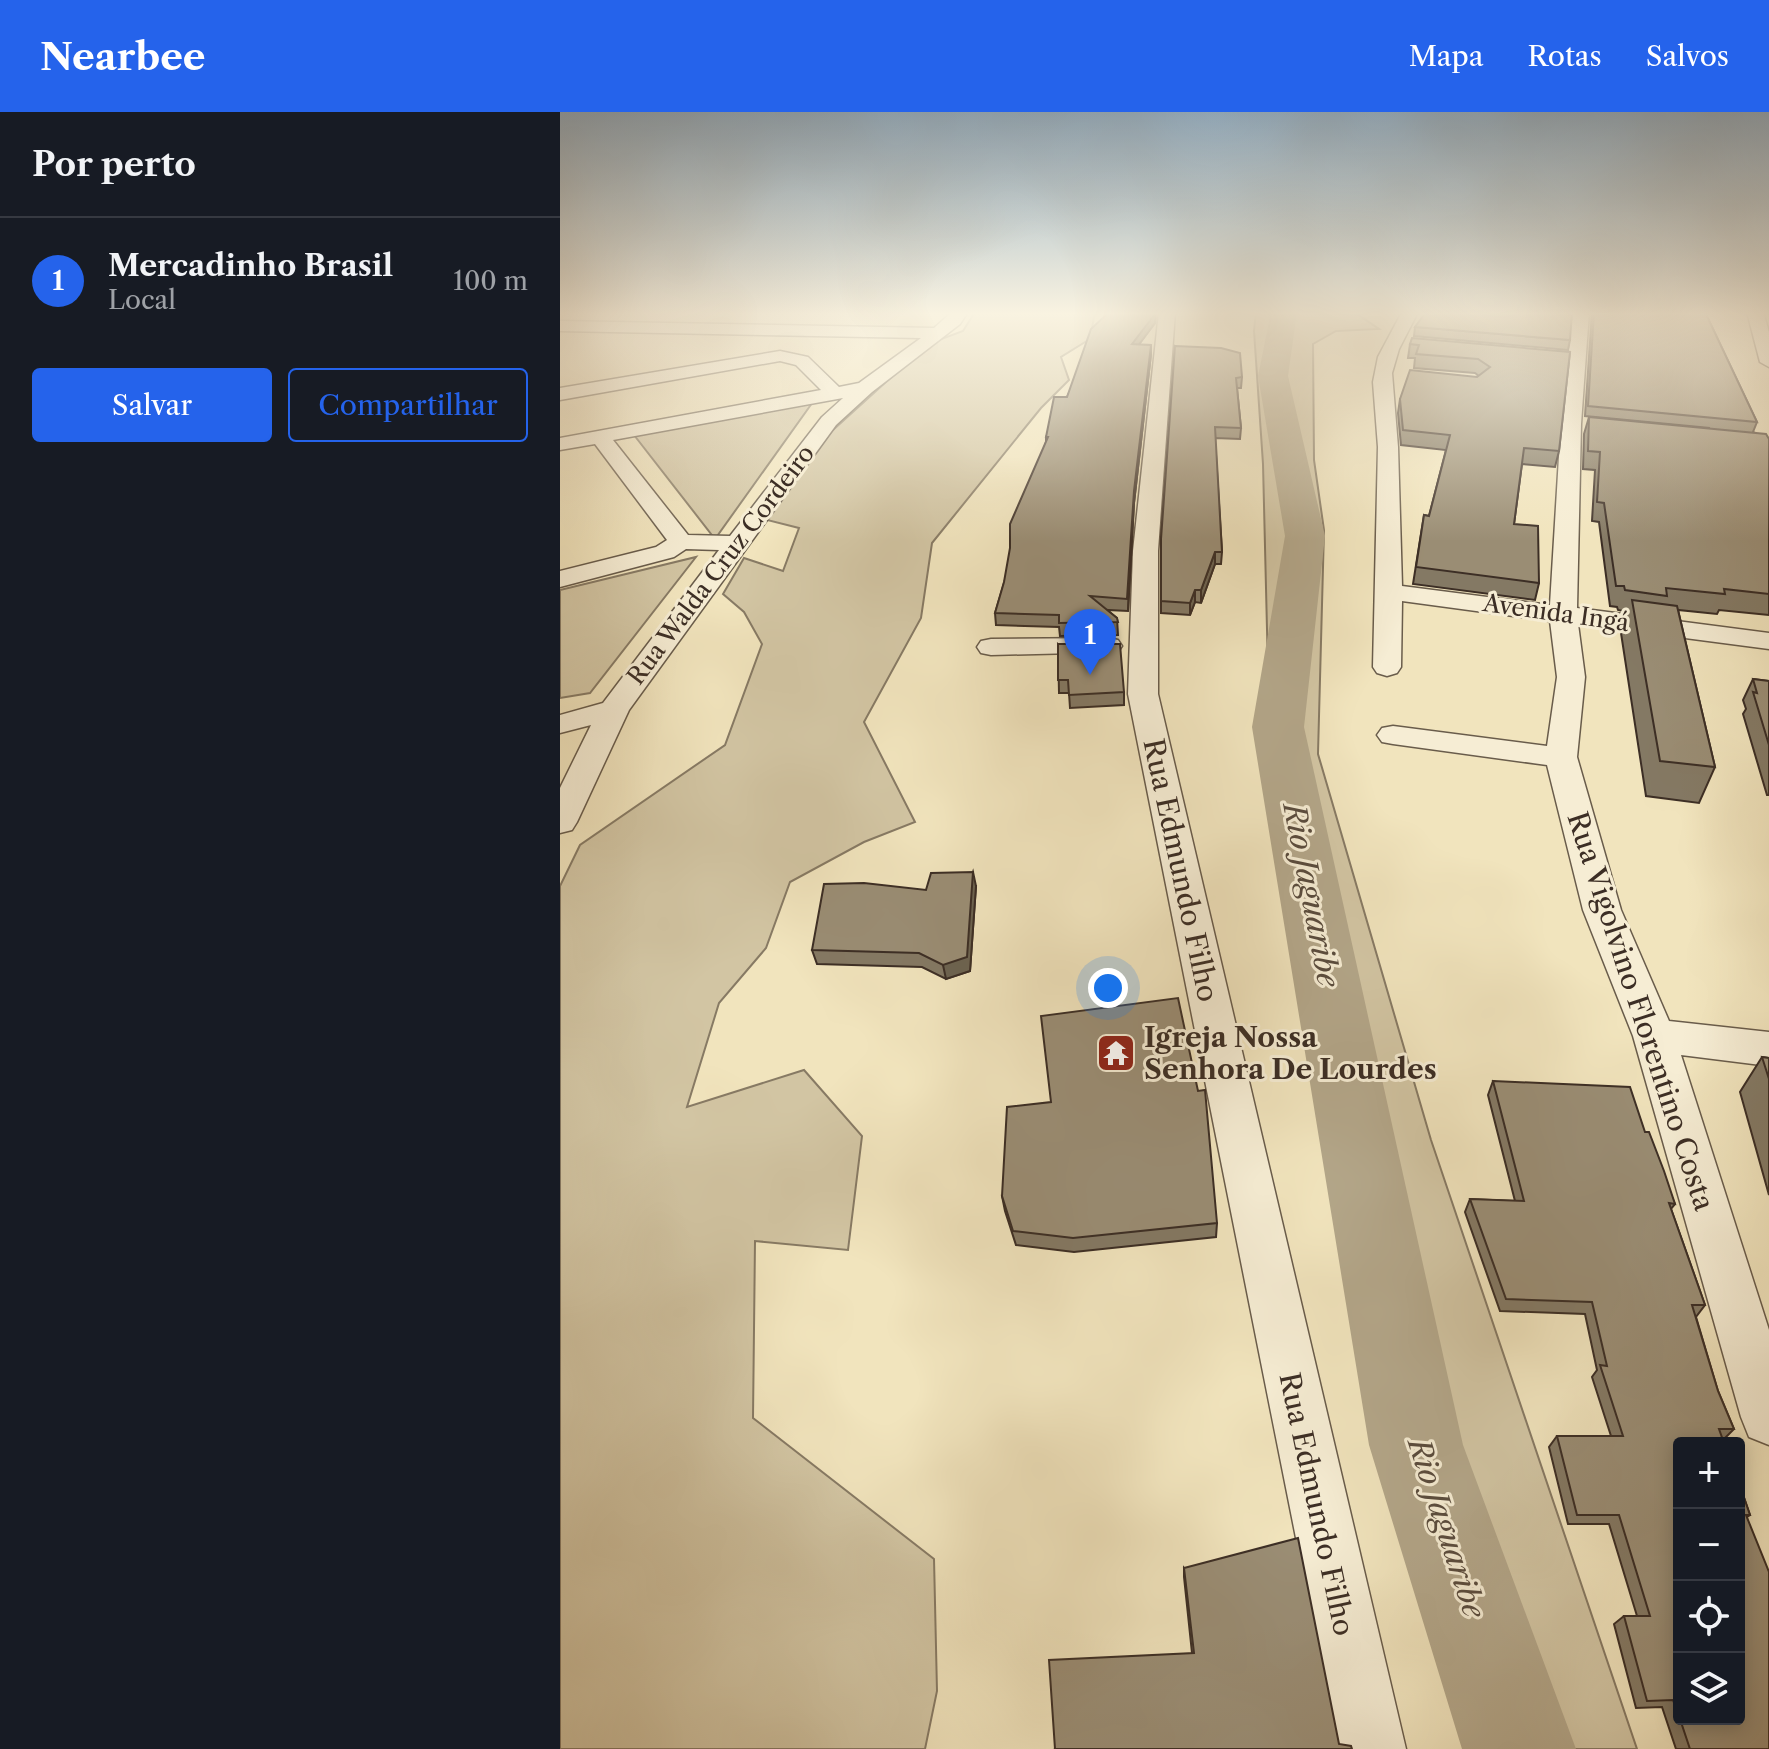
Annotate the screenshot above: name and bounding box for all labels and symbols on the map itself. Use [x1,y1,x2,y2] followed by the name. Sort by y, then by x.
[621,439,820,690] street label: Rua Walda Cruz Cordeiro
[1480,588,1631,637] street label: Avenida Ingá
[1064,609,1116,675] pin: 1
[1136,735,1226,1005] street label: Rua Edmundo Filho
[1275,798,1348,992] water label: Rio Jaguaribe
[1560,807,1722,1215] street label: Rua Vigolvino Florentino Costa
[1088,968,1128,1008] your location
[1144,1020,1437,1086] place label: Igreja Nossa Senhora De Lourdes
[1095,1032,1137,1074] temple icon: Igreja Nossa Senhora De Lourdes
[1272,1369,1362,1639] street label: Rua Edmundo Filho
[1399,1431,1493,1624] water label: Rio Jaguaribe

